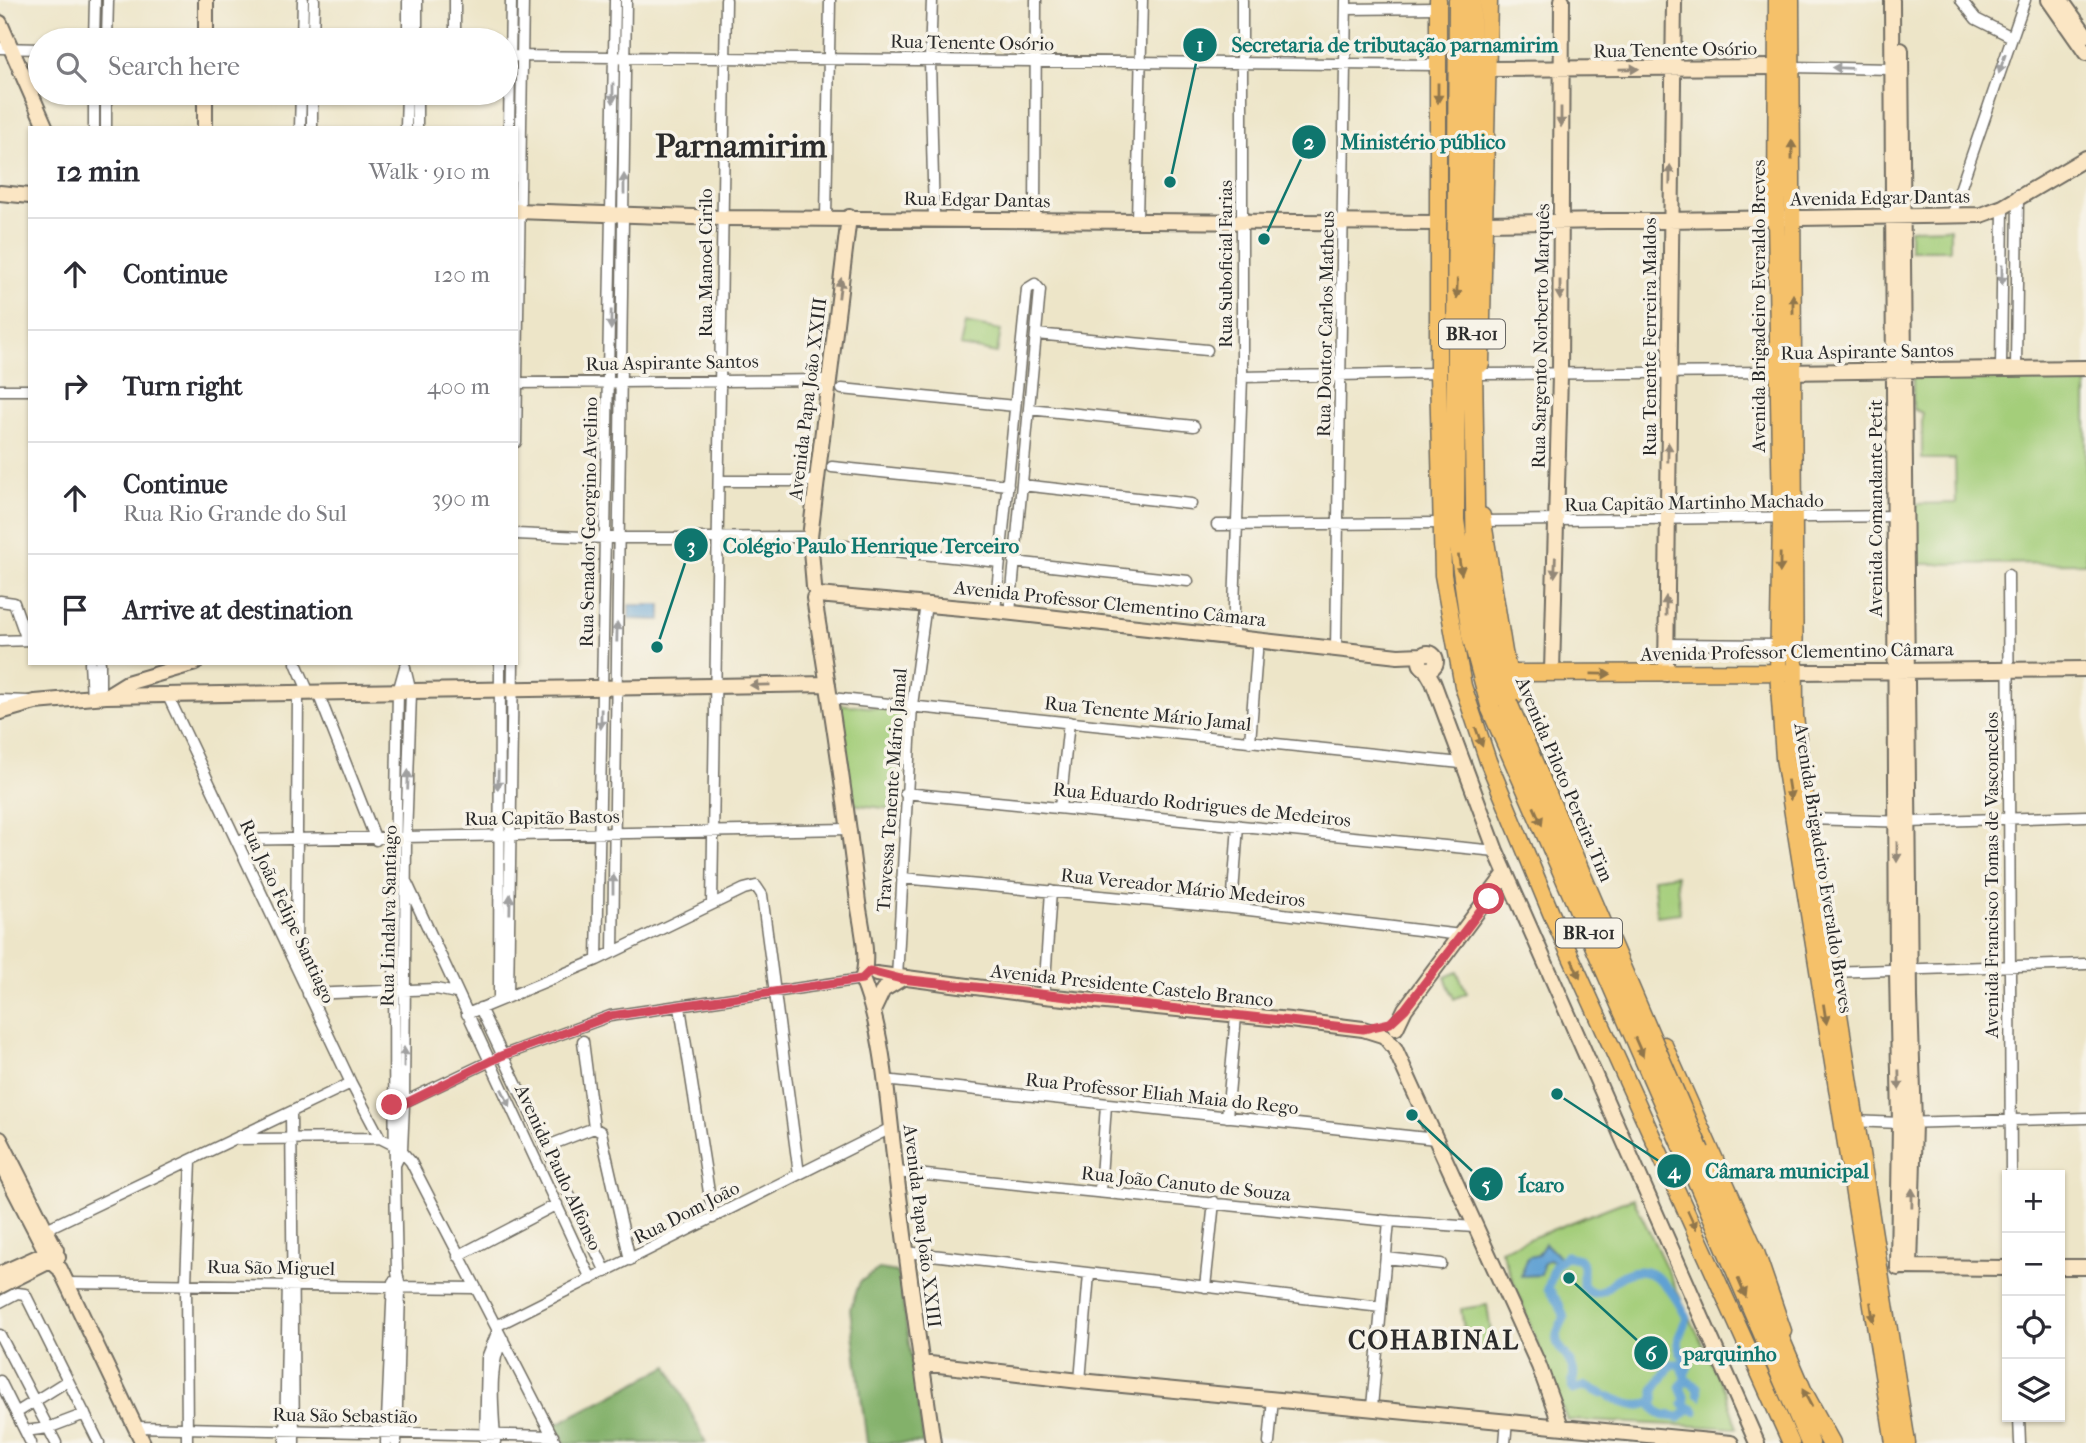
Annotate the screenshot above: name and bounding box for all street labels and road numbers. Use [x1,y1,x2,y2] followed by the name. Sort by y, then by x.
[890,31,1054,55] street label: Rua Tenente Osório
[1593,38,1758,62] street label: Rua Tenente Osório
[1748,159,1770,454] street label: Avenida Brigadeiro Everaldo Breves
[1215,180,1237,348] street label: Rua Suboficial Farias
[1789,185,1970,211] street label: Avenida Edgar Dantas
[695,188,717,338] street label: Rua Manoel Cirilo
[903,188,1051,212] street label: Rua Edgar Dantas
[1528,203,1554,469] street label: Rua Sargento Norberto Marquês
[1313,211,1339,437] street label: Rua Doutor Carlos Matheus
[1639,217,1661,457] street label: Rua Tenente Ferreira Maldos
[784,296,831,503] street label: Avenida Papa João XXIII
[1439,320,1505,348] road number: BR-101
[1780,339,1954,365] street label: Rua Aspirante Santos
[585,350,759,376] street label: Rua Aspirante Santos
[576,396,602,648] street label: Rua Senador Georgino Avelino
[1865,399,1887,618] street label: Avenida Comandante Petit
[1564,490,1824,516] street label: Rua Capitão Martinho Machado
[952,577,1267,631] street label: Avenida Professor Clementino Câmara
[1639,638,1954,666] street label: Avenida Professor Clementino Câmara
[873,667,911,913] street label: Travessa Tenente Mário Jamal
[1510,673,1617,885] street label: Avenida Piloto Pereira Tim
[1043,692,1252,736] street label: Rua Tenente Mário Jamal
[1981,712,2003,1039] street label: Avenida Francisco Tomas de Vasconcelos
[1789,721,1857,1015] street label: Avenida Brigadeiro Everaldo Breves
[1052,778,1352,832] street label: Rua Eduardo Rodrigues de Medeiros
[464,806,620,830] street label: Rua Capitão Bastos
[235,816,340,1007] street label: Rua João Felipe Santiago
[376,825,402,1007] street label: Rua Lindalva Santiago
[1059,864,1306,912] street label: Rua Vereador Mário Medeiros
[1556,918,1622,948] road number: BR-101
[988,960,1275,1012] street label: Avenida Presidente Castelo Branco
[1024,1069,1300,1119] street label: Rua Professor Eliah Maia do Rego
[510,1080,606,1254] street label: Avenida Paulo Alfonso
[899,1122,945,1329] street label: Avenida Papa João XXIII
[1080,1162,1292,1206] street label: Rua João Canuto de Souza
[630,1177,743,1249] street label: Rua Dom João
[207,1256,335,1280] street label: Rua São Miguel
[272,1404,418,1428] street label: Rua São Sebastião

